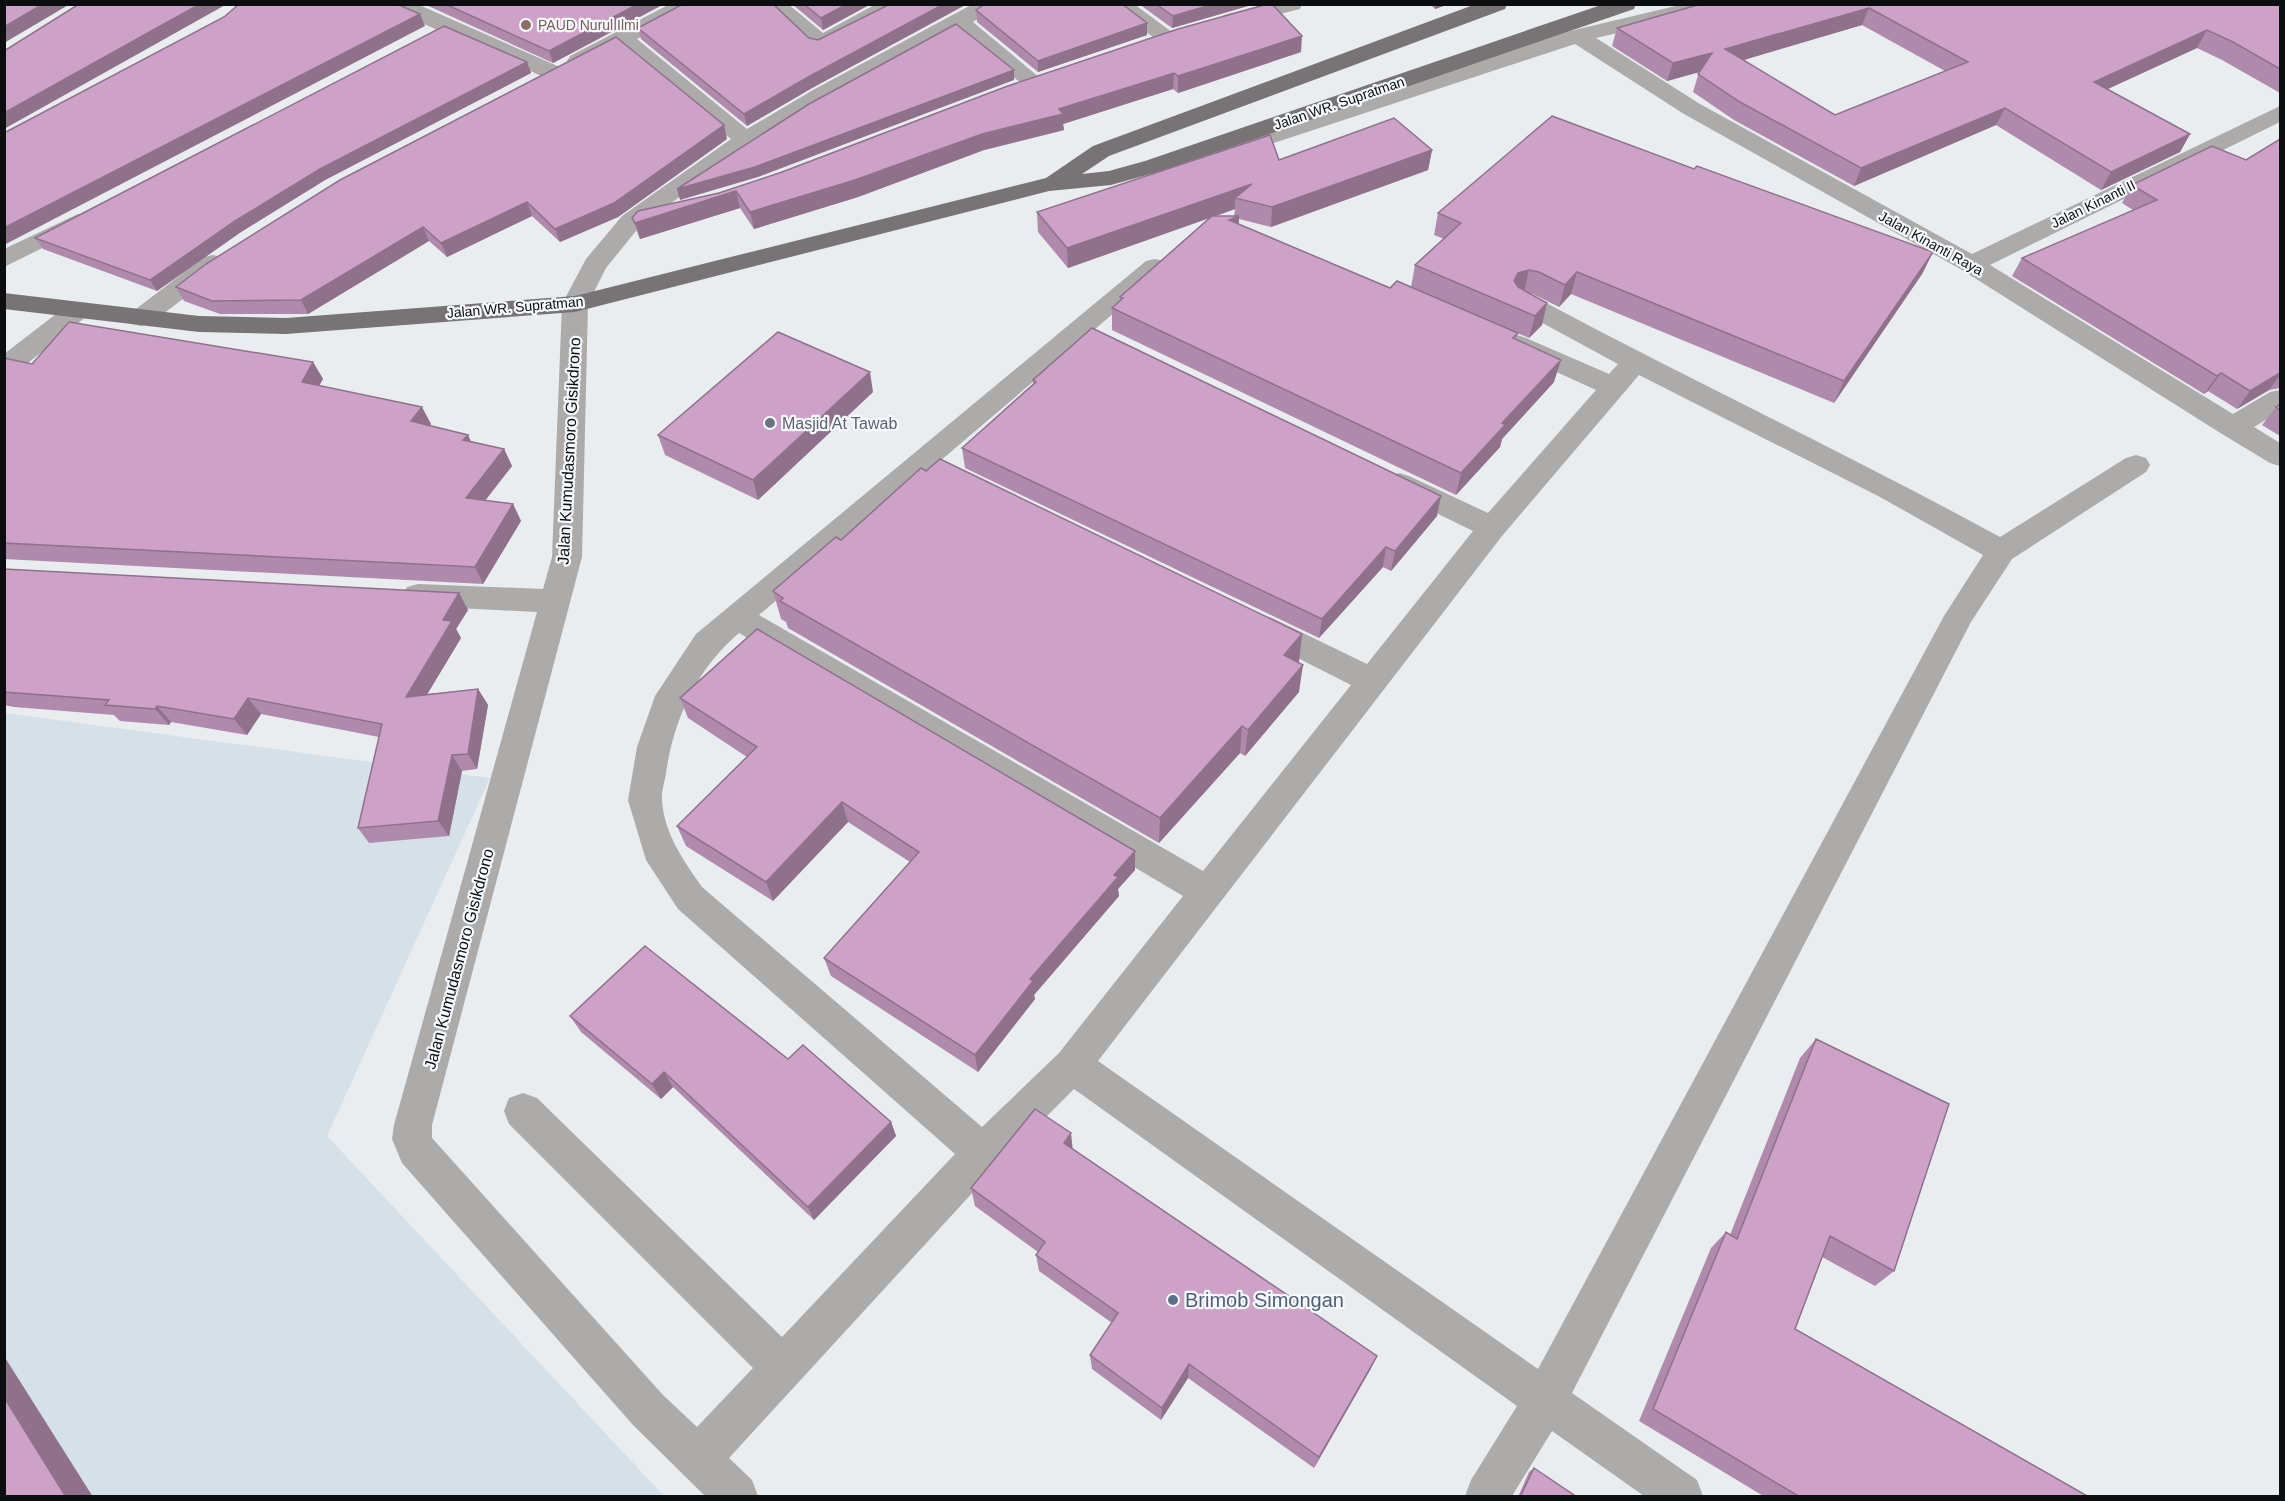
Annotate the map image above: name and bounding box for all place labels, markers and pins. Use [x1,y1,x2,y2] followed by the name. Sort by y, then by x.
[538,17,639,33] place label: PAUD Nurul Ilmi
[519,18,533,32] marker: PAUD Nurul Ilmi
[782,415,897,432] place label: Masjid At Tawab
[763,416,777,430] marker: Masjid At Tawab
[1185,1289,1344,1311] place label: Brimob Simongan
[1166,1293,1180,1307] marker: Brimob Simongan

